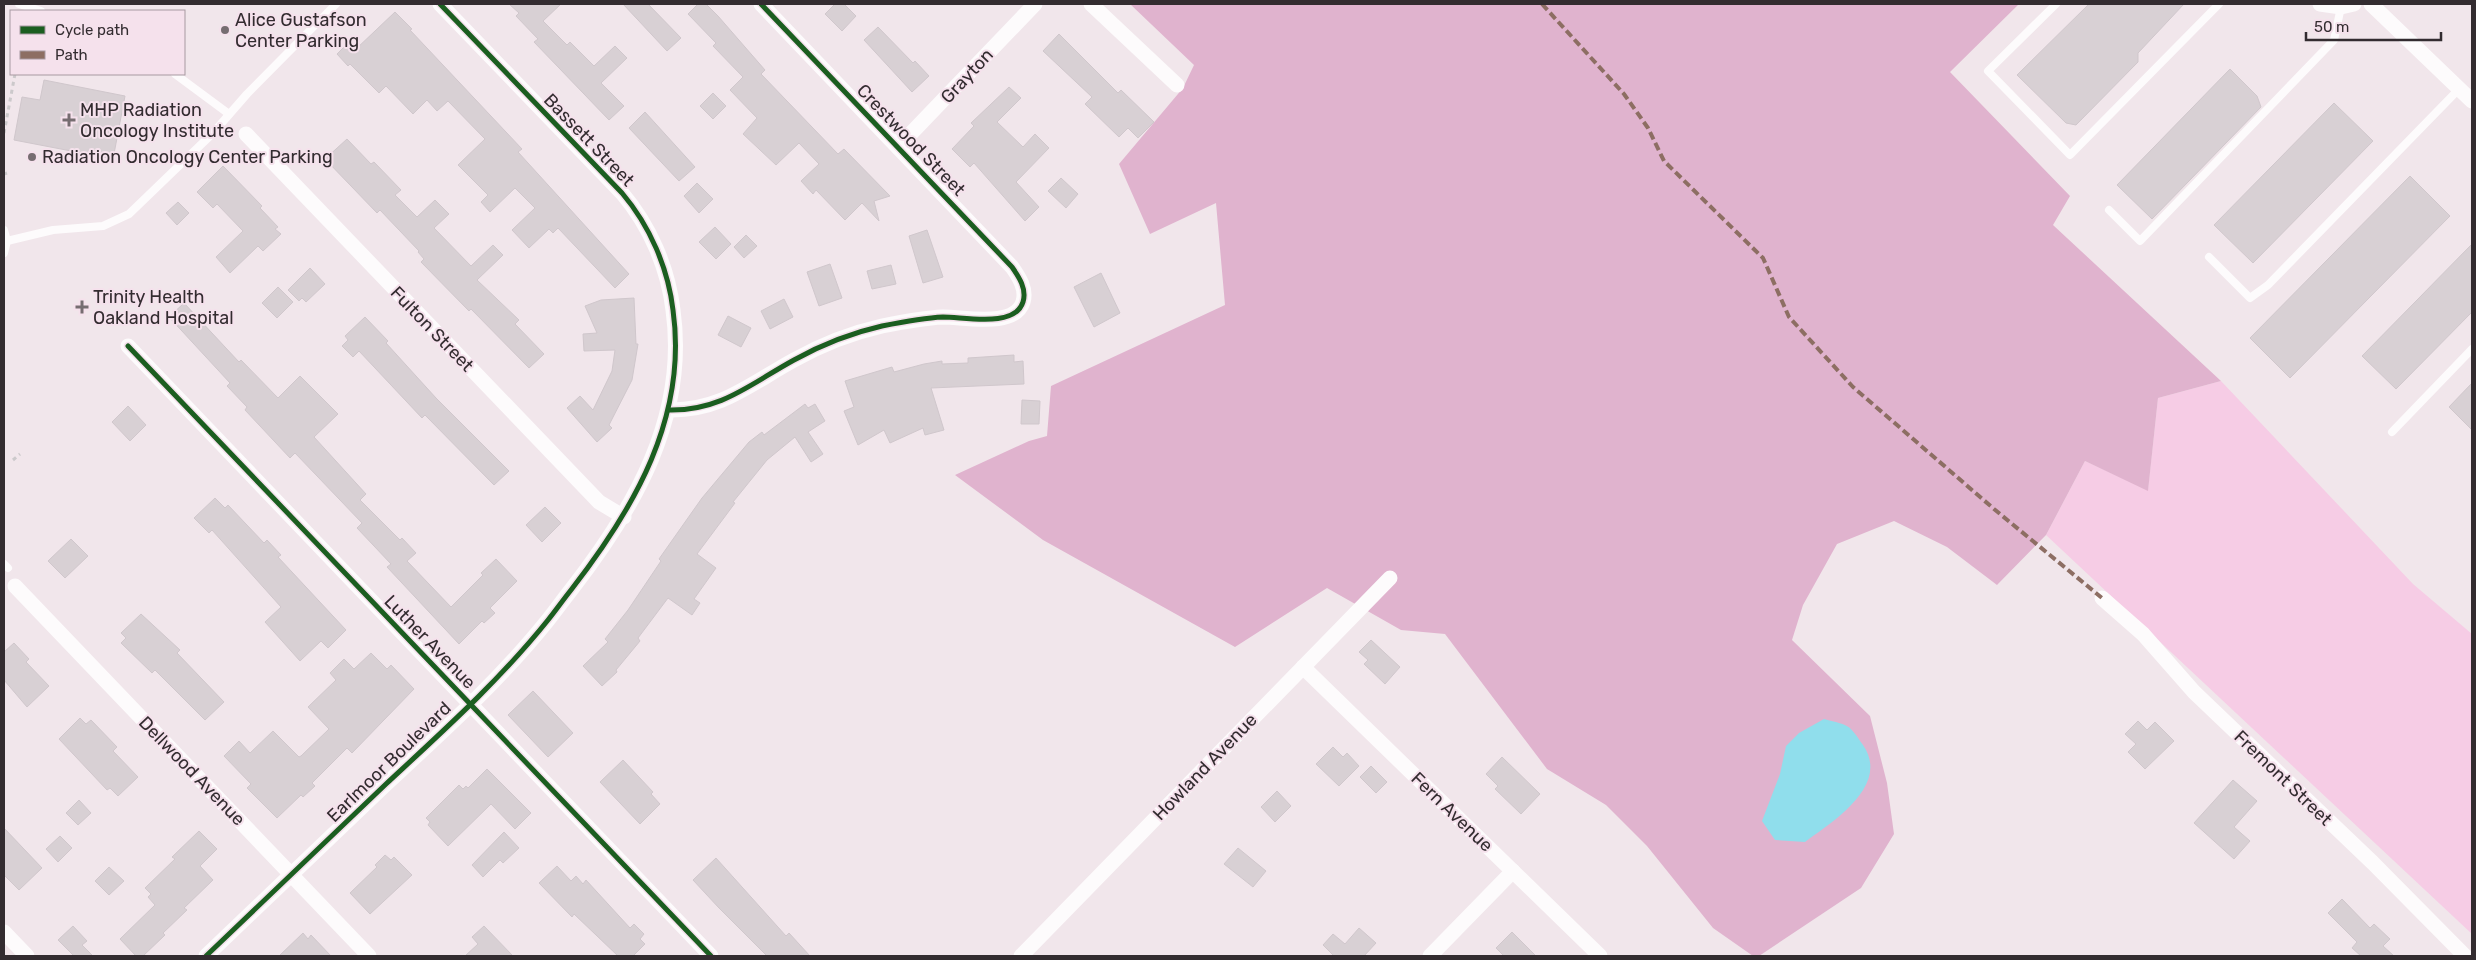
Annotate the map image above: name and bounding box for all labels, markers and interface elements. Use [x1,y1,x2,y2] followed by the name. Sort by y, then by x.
[235,9,367,52] place label: Alice Gustafson Center Parking
[10,10,185,75] legend
[2306,10,2441,42] scale bar
[2314,18,2349,36] text: 50 m
[55,21,129,39] text: Cycle path
[219,24,231,36] marker: Alice Gustafson Center Parking
[936,44,998,108] street label: Grayton
[55,46,88,64] text: Path
[852,80,970,200] street label: Crestwood Street
[539,89,639,191] street label: Bassett Street
[80,99,234,142] place label: MHP Radiation Oncology Institute
[62,113,76,127] marker: MHP Radiation Oncology Institute
[42,146,333,168] place label: Radiation Oncology Center Parking
[26,151,38,163] marker: Radiation Oncology Center Parking
[386,282,478,376] street label: Fulton Street
[93,286,234,329] place label: Trinity Health Oakland Hospital
[75,300,89,314] marker: Trinity Health Oakland Hospital
[380,590,480,694] street label: Luther Avenue
[322,697,456,827] street label: Earlmoor Boulevard
[1148,709,1262,825] street label: Howland Avenue
[134,712,250,830] street label: Dellwood Avenue
[2229,726,2337,830] street label: Fremont Street
[1407,768,1497,856] street label: Fern Avenue

